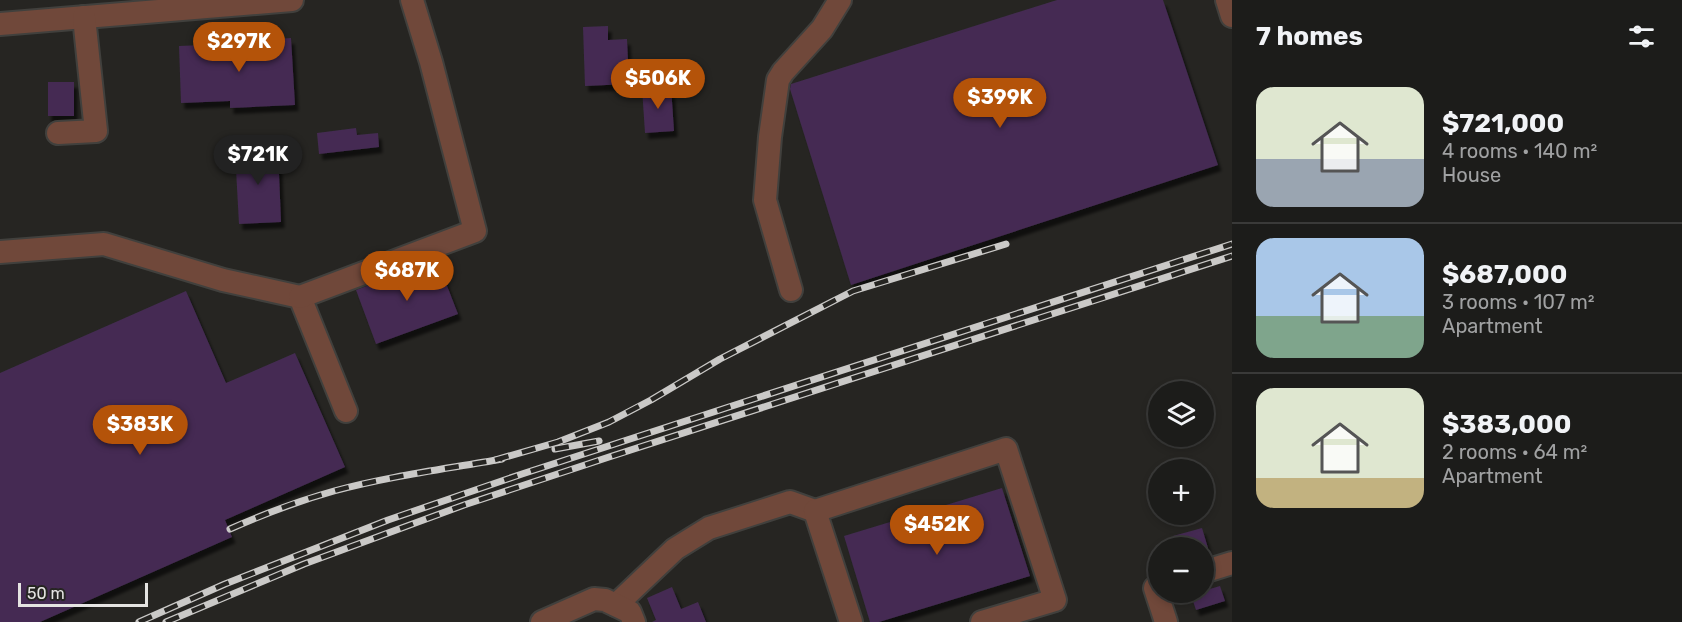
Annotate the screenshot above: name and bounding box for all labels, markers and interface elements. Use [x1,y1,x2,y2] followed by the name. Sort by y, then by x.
[1625,20,1658,53] icon: filters
[1256,21,1363,52] text: 7 homes
[197,22,281,73] pin: $297K
[207,29,271,53] text: $297K
[616,59,700,110] pin: $506K
[625,66,691,90] text: $506K
[958,78,1042,129] pin: $399K
[967,85,1033,109] text: $399K
[1442,108,1564,139] text: $721,000
[1304,111,1376,183] icon: home
[216,135,300,186] pin: $721K
[1442,139,1597,163] text: 4 rooms · 140 m²
[227,142,289,166] text: $721K
[1442,163,1501,187] text: House
[365,251,449,302] pin: $687K
[375,258,439,282] text: $687K
[1442,259,1567,290] text: $687,000
[1304,262,1376,334] icon: home
[1442,290,1595,314] text: 3 rooms · 107 m²
[1442,314,1543,338] text: Apartment
[1148,381,1214,603] map controls
[1148,381,1214,447] button: layers
[98,405,182,456] pin: $383K
[1442,409,1571,440] text: $383,000
[107,412,173,436] text: $383K
[1304,412,1376,484] icon: home
[1442,440,1587,464] text: 2 rooms · 64 m²
[1148,459,1214,525] button: +
[1442,464,1543,488] text: Apartment
[895,505,979,556] pin: $452K
[904,512,970,536] text: $452K
[1148,537,1214,603] button: −
[18,580,148,608] scale bar
[27,584,65,603] text: 50 m

